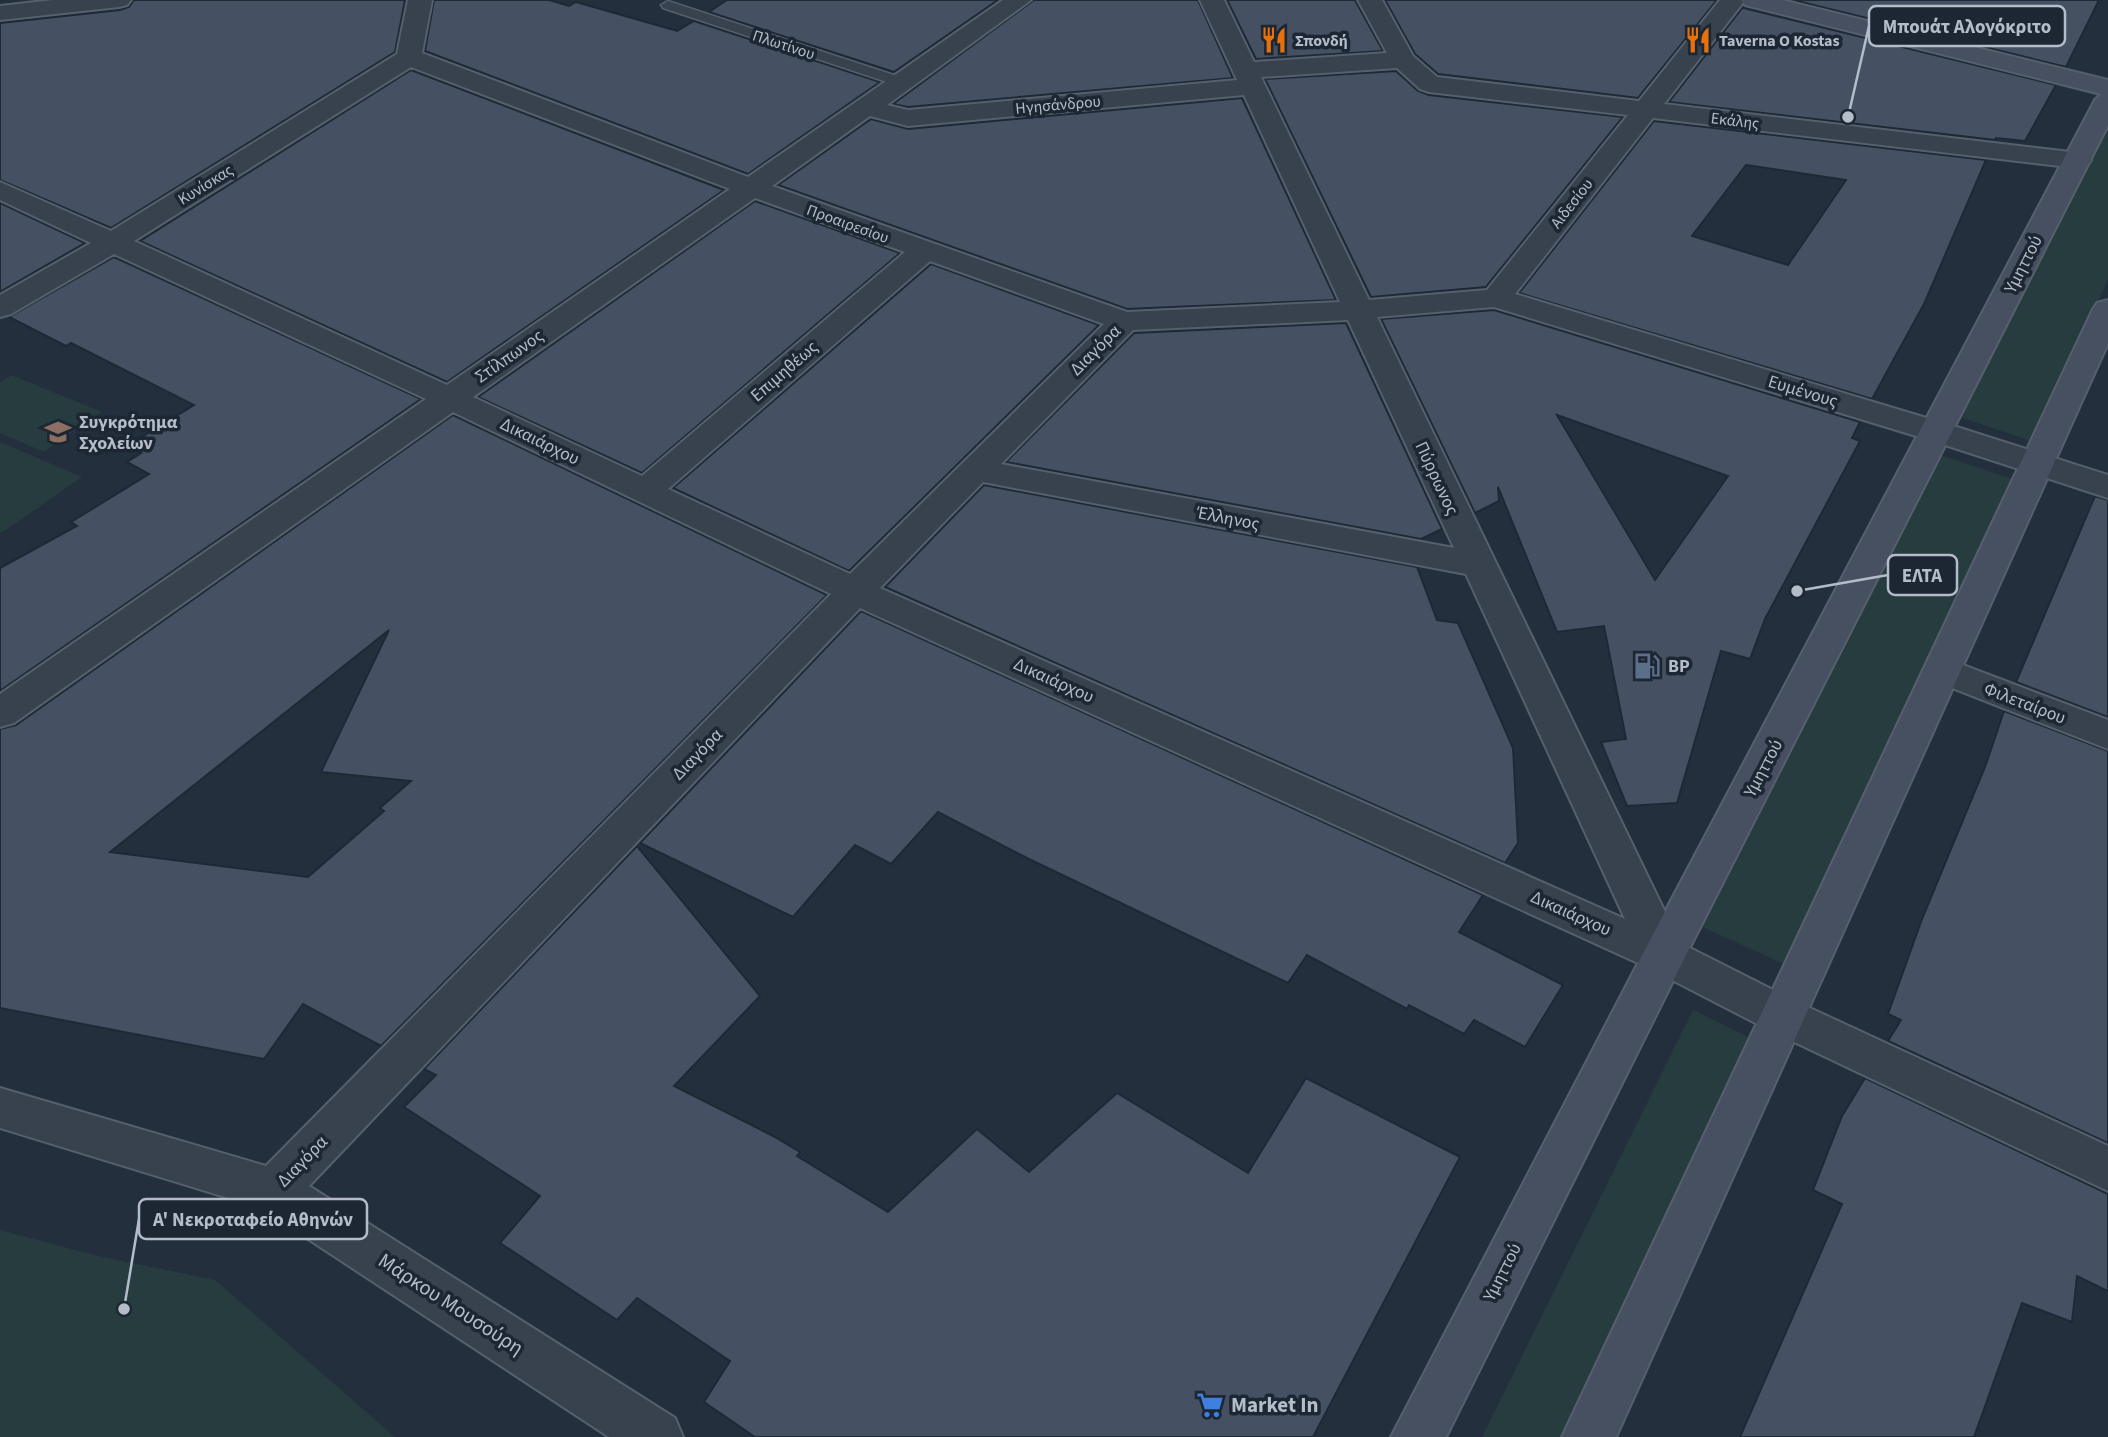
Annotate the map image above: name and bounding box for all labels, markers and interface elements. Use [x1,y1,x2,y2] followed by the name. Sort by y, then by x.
[1869,6,2065,46] callout: Μπουάτ Αλογόκριτο
[1883,14,2051,41] text: Μπουάτ Αλογόκριτο
[750,25,818,65] street label: Πλωτίνου
[1259,25,1289,55] restaurant icon: Σπονδή
[1683,25,1713,55] restaurant icon: Taverna O Kostas
[1295,30,1348,52] place label: Σπονδή
[1719,30,1840,52] place label: Taverna O Kostas
[1014,90,1102,120] street label: Ηγησάνδρου
[1709,107,1760,135] street label: Εκάλης
[174,159,237,210] street label: Κυνίσκας
[1545,174,1598,233] street label: Αιδεσίου
[803,199,892,249] street label: Προαιρεσίου
[1998,231,2049,299] street label: Υμηττού
[1064,319,1127,382] street label: Διαγόρα
[470,324,549,389] street label: Στίλπωνος
[745,335,824,408] street label: Επιμηθέως
[1765,369,1841,414] street label: Ευμένους
[79,410,178,456] place label: Συγκρότημα Σχολείων
[496,411,584,471] street label: Δικαιάρχου
[43,417,73,447] school or university icon: Συγκρότημα Σχολείων
[1409,437,1465,519] street label: Πύρρωνος
[1193,500,1262,537] street label: Έλληνος
[1888,555,1957,595] callout: ΕΛΤΑ
[1902,563,1942,590] text: ΕΛΤΑ
[1632,651,1662,681] fuel station icon: BP
[1010,652,1098,709] street label: Δικαιάρχου
[1668,654,1690,679] place label: BP
[1980,676,2069,731] street label: Φιλεταίρου
[666,723,728,786] street label: Διαγόρα
[1737,735,1789,803] street label: Υμηττού
[1527,885,1615,942] street label: Δικαιάρχου
[271,1130,333,1193] street label: Διαγόρα
[139,1199,367,1239] callout: Α' Νεκροταφείο Αθηνών
[152,1207,353,1234] text: Α' Νεκροταφείο Αθηνών
[1477,1239,1528,1307] street label: Υμηττού
[372,1246,530,1362] street label: Μάρκου Μουσούρη
[1195,1390,1225,1420] supermarket icon: Market In
[1231,1390,1319,1420] place label: Market In

